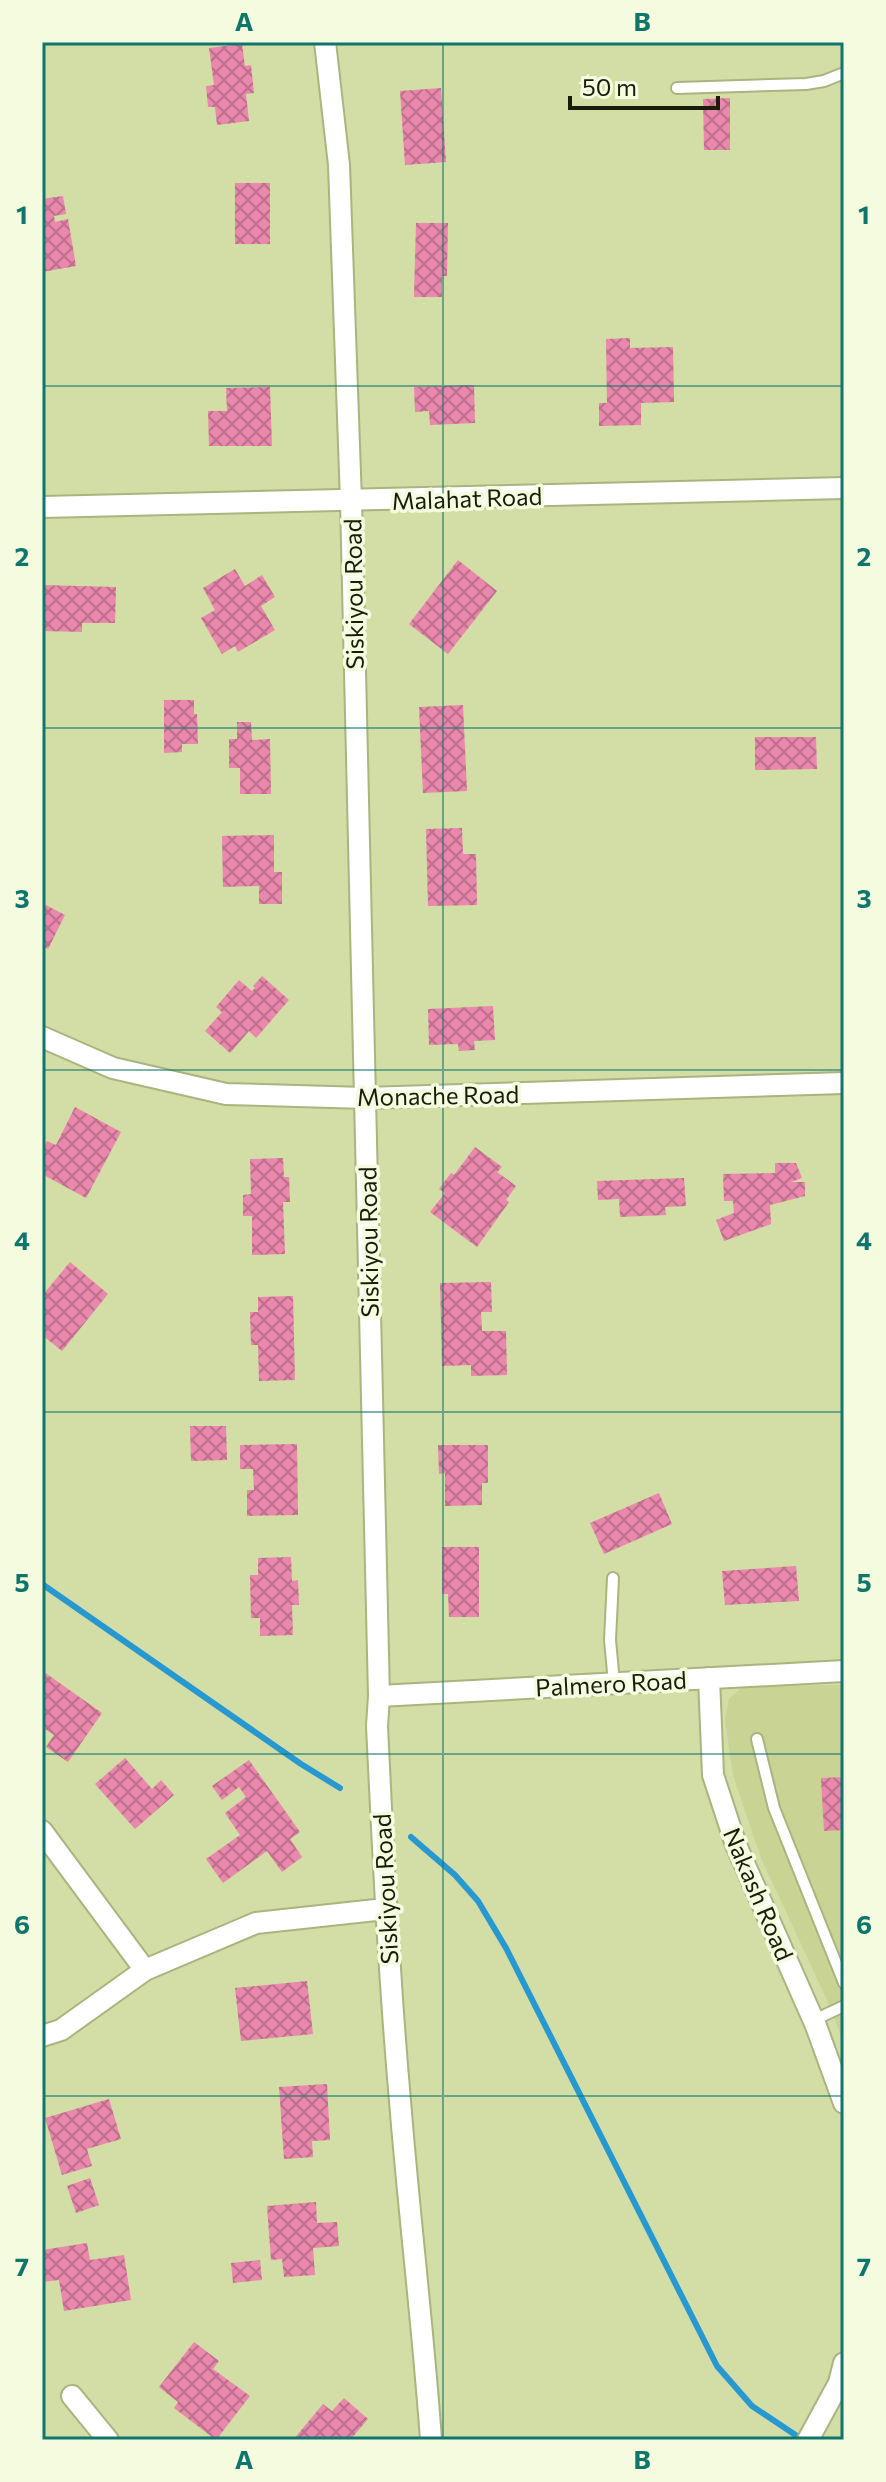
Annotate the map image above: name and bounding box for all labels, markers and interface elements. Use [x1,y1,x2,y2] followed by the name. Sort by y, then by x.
[235,5,254,36] text: A
[633,5,651,36] text: B
[570,60,718,110] scale bar
[582,72,637,101] text: 50 m
[16,198,28,229] text: 1
[858,198,870,229] text: 1
[391,481,543,515] street label: Malahat Road
[337,518,369,670] street label: Siskiyou Road
[15,540,29,571] text: 2
[857,540,871,571] text: 2
[14,882,30,913] text: 3
[856,882,872,913] text: 3
[357,1079,519,1111] street label: Monache Road
[352,1166,384,1318] street label: Siskiyou Road
[14,1224,30,1255] text: 4
[856,1224,872,1255] text: 4
[14,1566,30,1597] text: 5
[856,1566,872,1597] text: 5
[535,1665,687,1701] street label: Palmero Road
[367,1813,403,1965] street label: Siskiyou Road
[718,1823,800,1965] street label: Nakash Road
[14,1908,30,1939] text: 6
[856,1908,872,1939] text: 6
[15,2250,29,2281] text: 7
[857,2250,871,2281] text: 7
[235,2443,254,2474] text: A
[633,2443,651,2474] text: B

